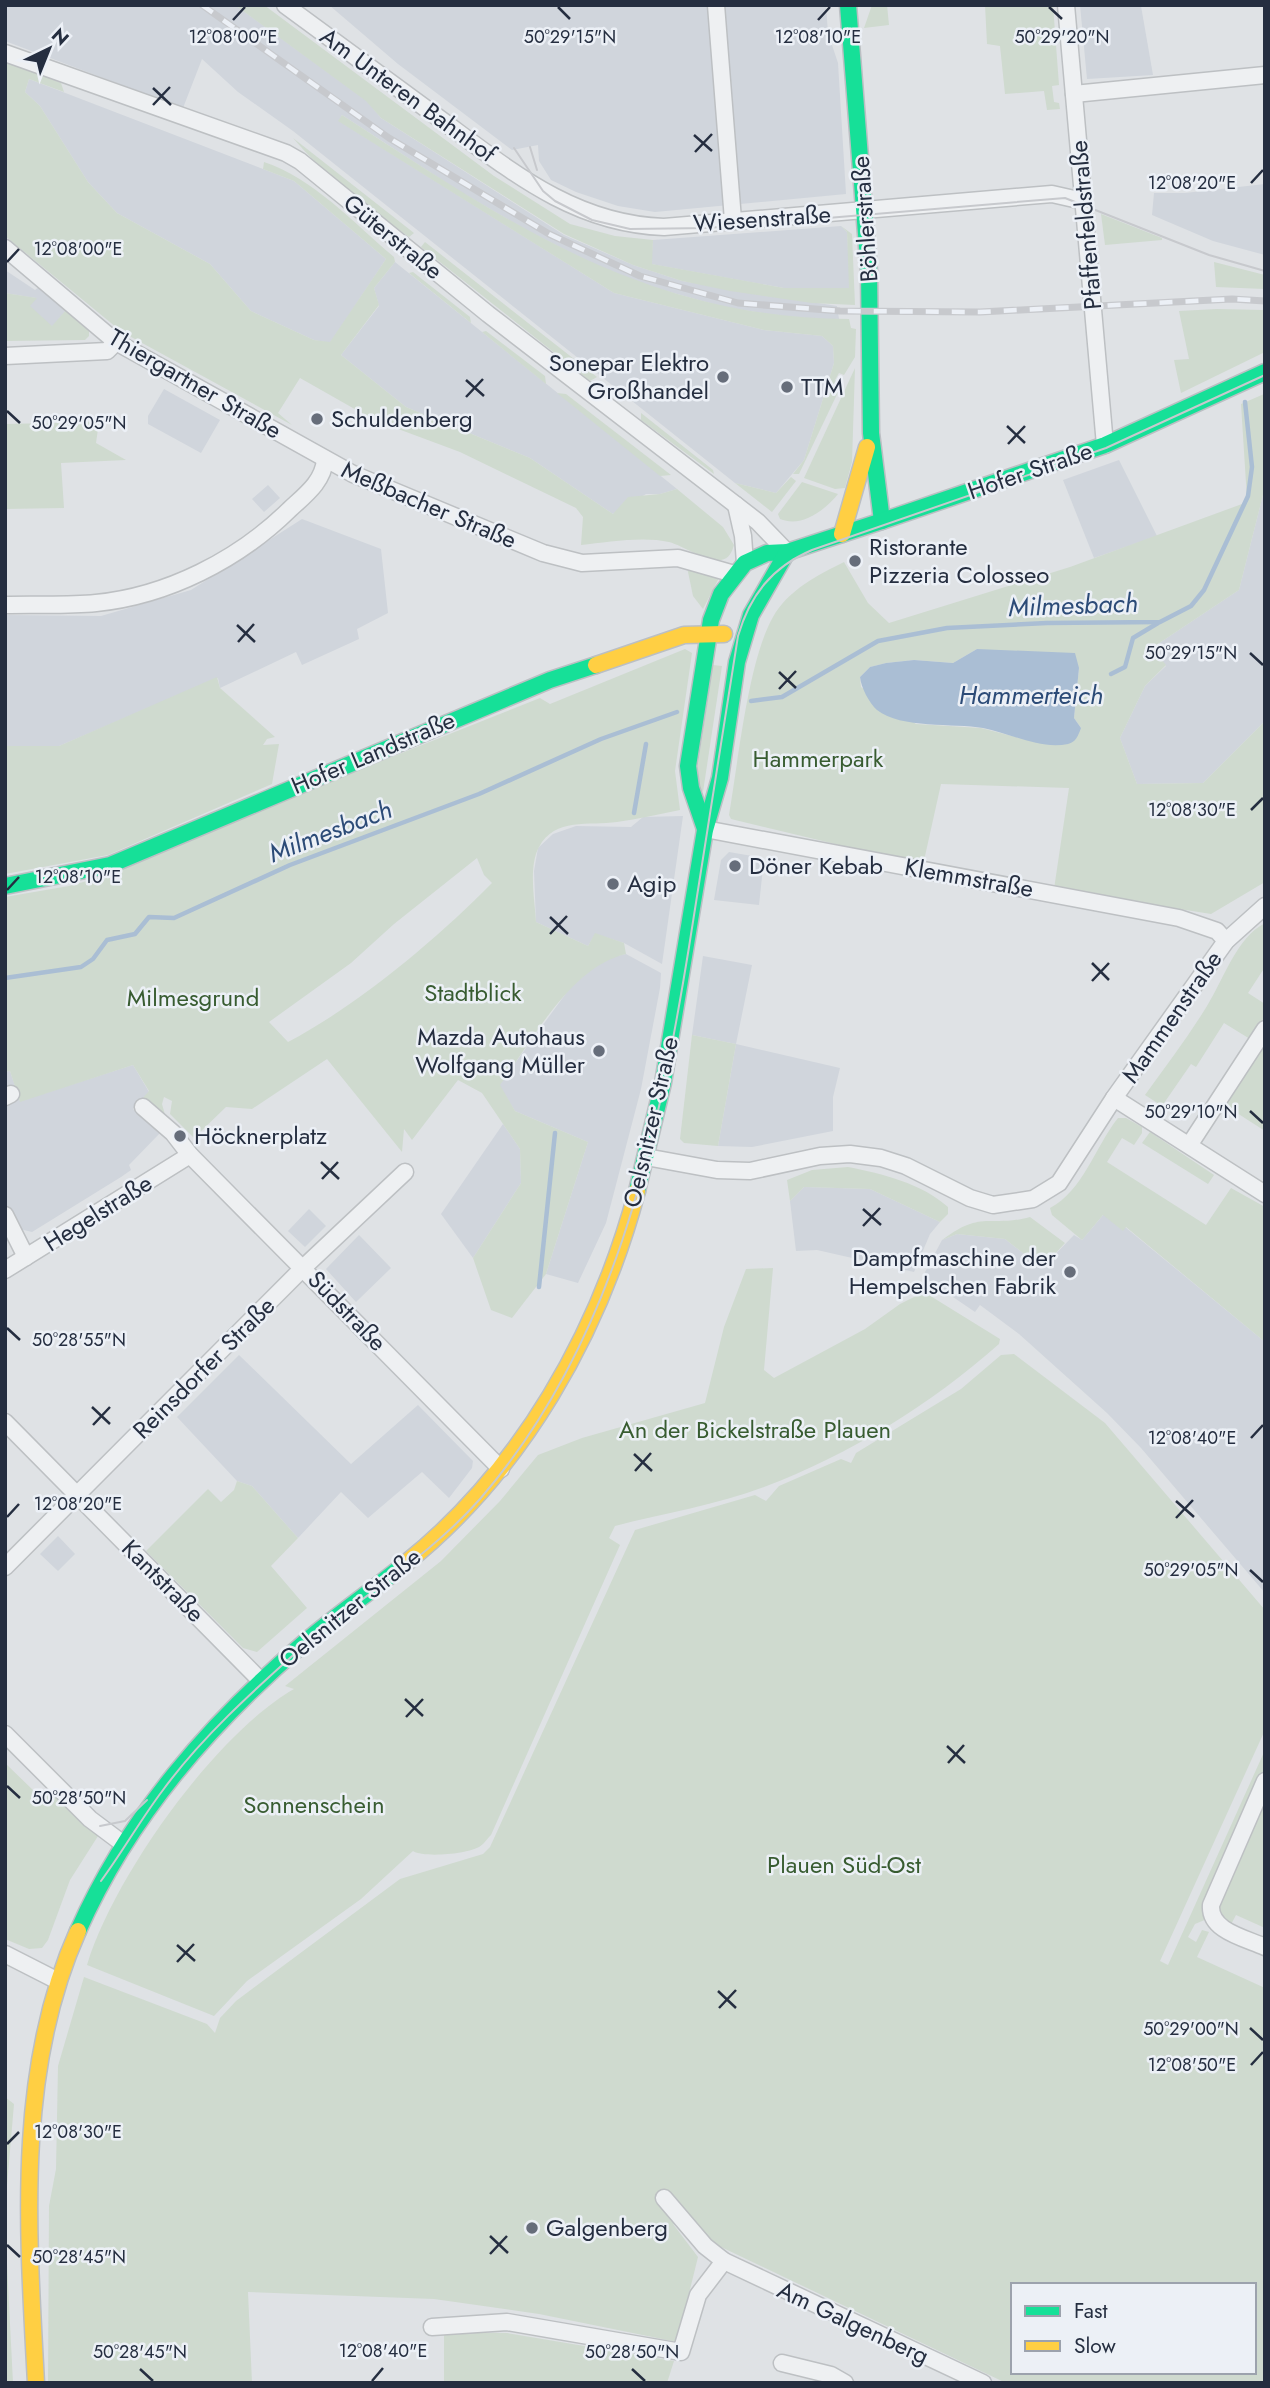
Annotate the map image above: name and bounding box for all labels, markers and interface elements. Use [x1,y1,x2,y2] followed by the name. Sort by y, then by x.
[14,14,84,84] north arrow
[313,19,505,171] street label: Am Unteren Bahnhof
[46,22,75,52] text: N
[189,24,277,50] text: 12°08'00"E
[524,24,616,50] text: 50°29'15"N
[775,24,861,50] text: 12°08'10"E
[1014,24,1110,50] text: 50°29'20"N
[1061,139,1110,311] street label: Pfaffenfeldstraße
[843,155,886,283] street label: Böhlerstraße
[1148,170,1236,196] text: 12°08'20"E
[336,186,450,288] street label: Güterstraße
[692,196,832,241] street label: Wiesenstraße
[34,236,122,262] text: 12°08'00"E
[102,320,288,447] street label: Thiergartner Straße
[549,345,709,408] place label: Sonepar Elektro Großhandel
[715,369,731,385] marker: Sonepar Elektro Großhandel
[801,369,843,404] place label: TTM
[779,379,795,395] marker: TTM
[331,401,473,436] place label: Schuldenberg
[32,410,126,436] text: 50°29'05"N
[309,411,325,427] marker: Schuldenberg
[963,433,1097,508] street label: Hofer Straße
[336,452,522,557] street label: Meßbacher Straße
[869,529,1049,592] place label: Ristorante Pizzeria Colosseo
[847,553,863,569] marker: Ristorante Pizzeria Colosseo
[1008,584,1138,626] water label: Milmesbach
[1145,640,1237,666] text: 50°29'15"N
[959,676,1103,714] water label: Hammerteich
[286,702,460,803] street label: Hofer Landstraße
[753,741,884,776] park label: Hammerpark
[263,790,397,872] water label: Milmesbach
[1148,797,1236,823] text: 12°08'30"E
[749,848,883,883] place label: Döner Kebab
[902,849,1036,906] street label: Klemmstraße
[727,858,743,874] marker: Döner Kebab
[35,864,121,890] text: 12°08'10"E
[627,866,676,901] place label: Agip
[605,876,621,892] marker: Agip
[1113,943,1230,1090] street label: Mammenstraße
[424,975,522,1010] park label: Stadtblick
[127,980,259,1015] park label: Milmesgrund
[415,1019,586,1082] place label: Mazda Autohaus Wolfgang Müller
[614,1033,687,1211] street label: Oelsnitzer Straße
[591,1043,607,1059] marker: Mazda Autohaus Wolfgang Müller
[1145,1099,1237,1125] text: 50°29'10"N
[194,1118,327,1153] place label: Höcknerplatz
[172,1128,188,1144] marker: Höcknerplatz
[37,1165,159,1260] street label: Hegelstraße
[849,1240,1057,1303] place label: Dampfmaschine der Hempelschen Fabrik
[300,1262,395,1359] street label: Südstraße
[1062,1264,1078,1280] marker: Dampfmaschine der Hempelschen Fabrik
[125,1289,283,1447] street label: Reinsdorfer Straße
[32,1327,126,1353] text: 50°28'55"N
[619,1412,891,1447] park label: An der Bickelstraße Plauen
[1148,1425,1236,1451] text: 12°08'40"E
[34,1491,122,1517] text: 12°08'20"E
[114,1531,213,1630] street label: Kantstraße
[271,1539,428,1676] street label: Oelsnitzer Straße
[1144,1557,1238,1583] text: 50°29'05"N
[32,1785,126,1811] text: 50°28'50"N
[243,1787,385,1822] park label: Sonnenschein
[767,1847,921,1882] park label: Plauen Süd-Ost
[1143,2016,1239,2042] text: 50°29'00"N
[1148,2052,1236,2078] text: 12°08'50"E
[34,2119,122,2145] text: 12°08'30"E
[546,2210,668,2245] place label: Galgenberg
[524,2220,540,2236] marker: Galgenberg
[32,2244,126,2270] text: 50°28'45"N
[772,2272,935,2373] street label: Am Galgenberg
[1011,2283,1256,2374] legend
[1074,2296,1107,2326] text: Fast
[1074,2331,1116,2361] text: Slow
[339,2338,427,2364] text: 12°08'40"E
[93,2339,187,2365] text: 50°28'45"N
[585,2339,679,2365] text: 50°28'50"N

